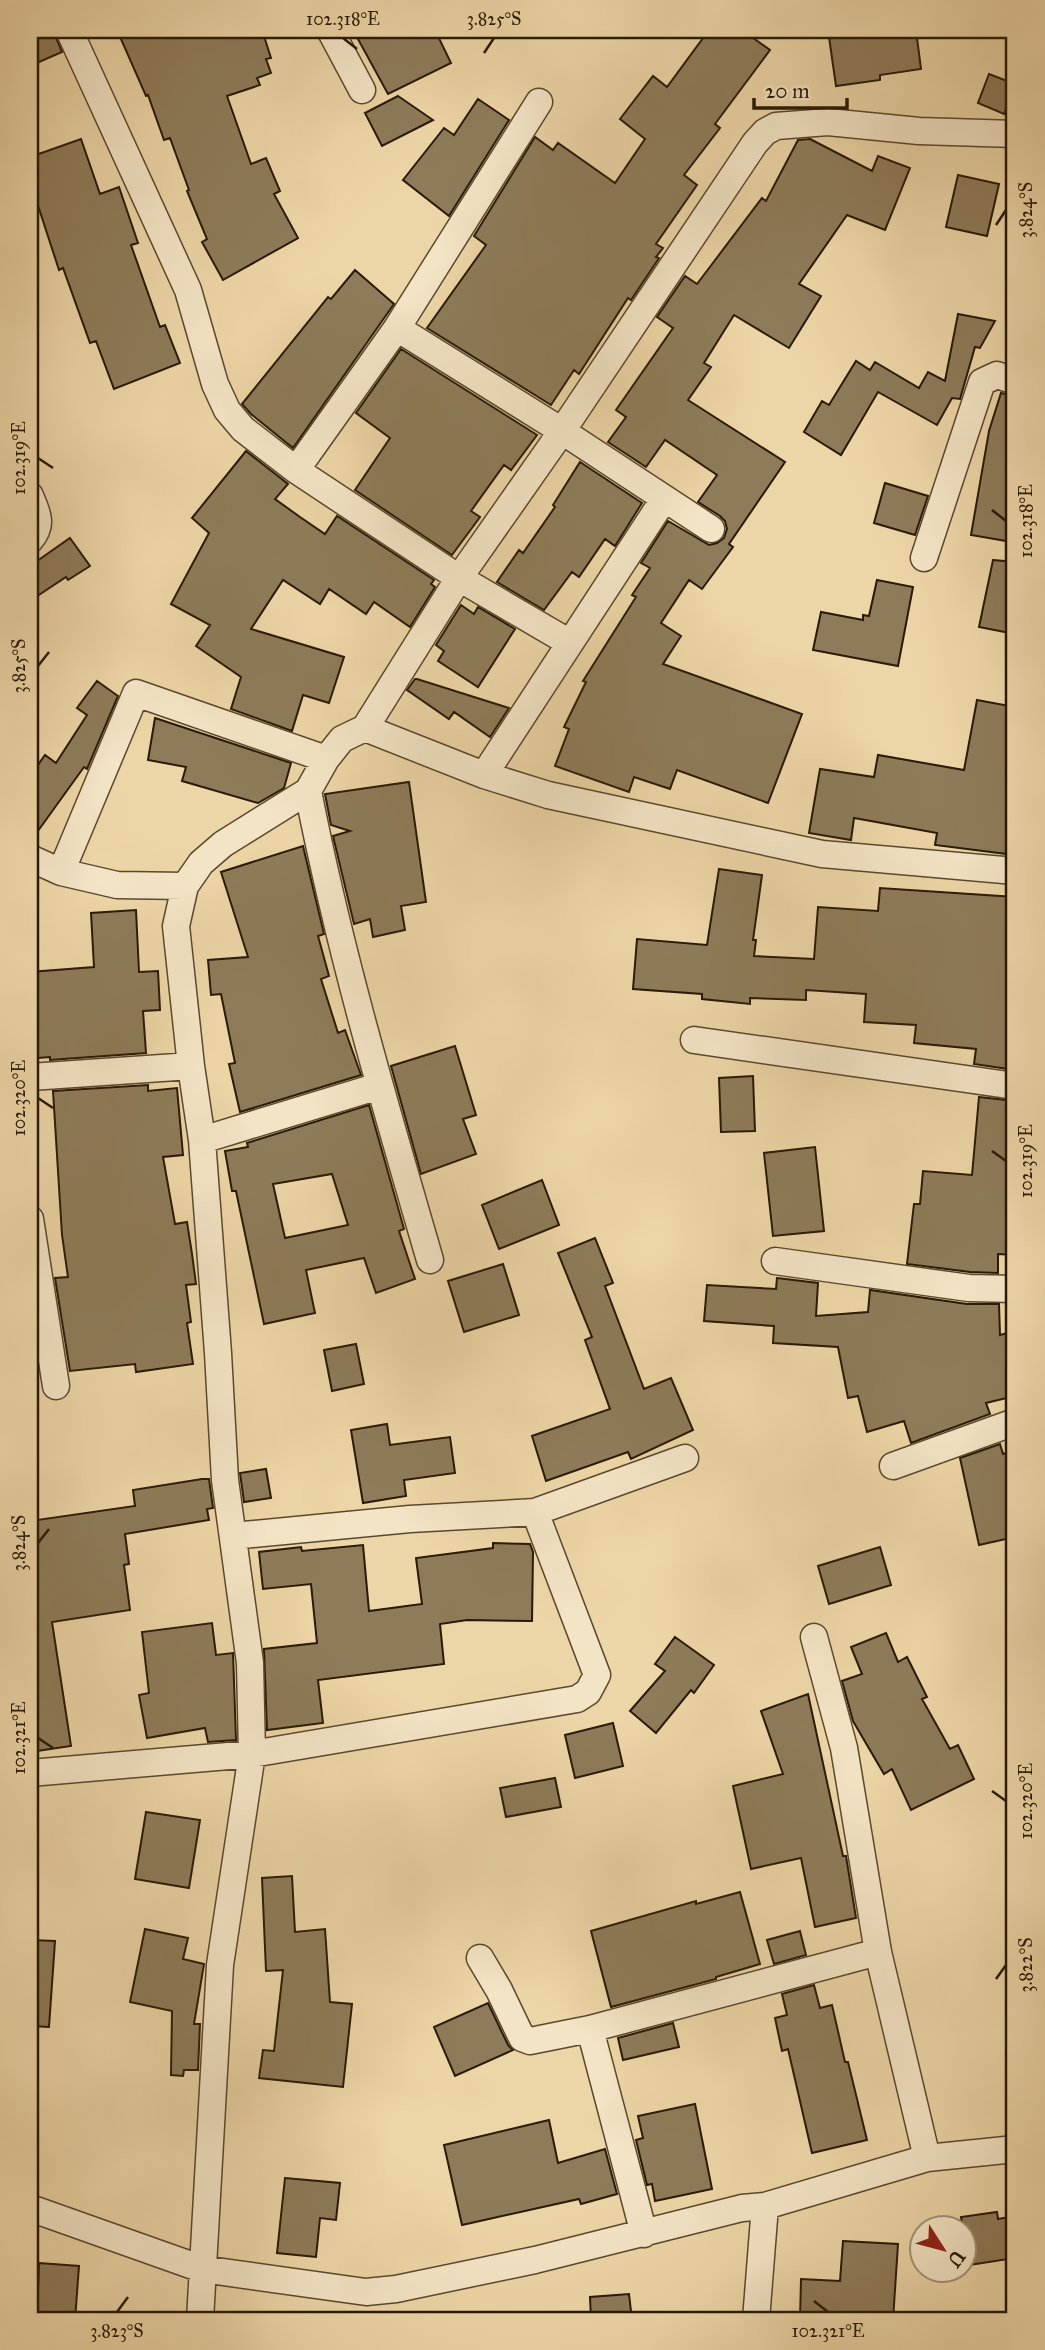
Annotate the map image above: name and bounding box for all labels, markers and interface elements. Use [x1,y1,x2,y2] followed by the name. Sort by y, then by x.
[306,8,380,30] text: 102.318°E
[467,8,521,30] text: 3.825°S
[754,66,847,110] scale bar
[765,78,810,104] text: 20 m
[1015,182,1037,238] text: 3.824°S
[8,421,30,495] text: 102.319°E
[1015,484,1037,558] text: 102.318°E
[8,639,30,693] text: 3.825°S
[8,1060,30,1136] text: 102.320°E
[1015,1124,1037,1198] text: 102.319°E
[8,1515,30,1571] text: 3.824°S
[8,1701,30,1775] text: 102.321°E
[1015,1763,1037,1839] text: 102.320°E
[1015,1937,1037,1993] text: 3.822°S
[908,2214,978,2284] north arrow
[942,2246,970,2272] text: U
[90,2320,144,2342] text: 3.823°S
[791,2320,865,2342] text: 102.321°E

